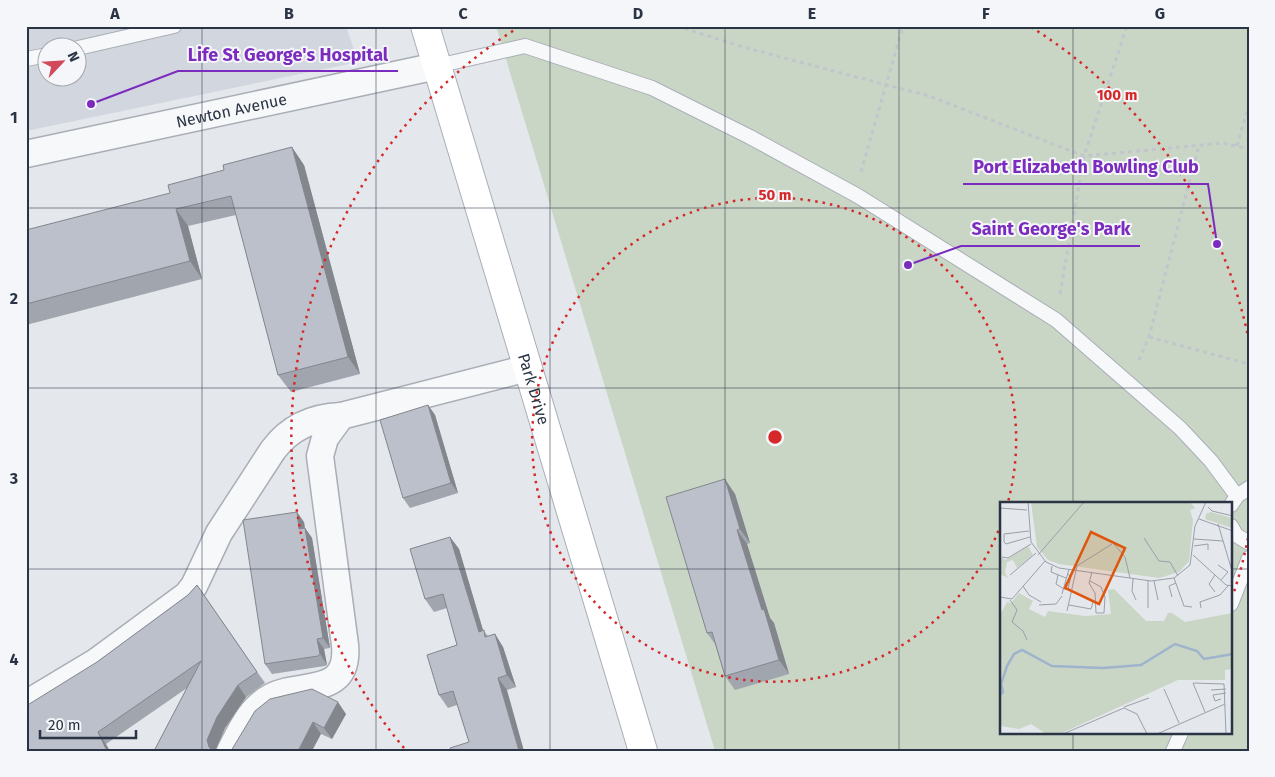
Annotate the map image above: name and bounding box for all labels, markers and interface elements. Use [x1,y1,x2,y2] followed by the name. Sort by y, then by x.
[109,4,120,23] text: A
[284,4,294,23] text: B
[458,4,468,23] text: C
[633,4,643,23] text: D
[808,4,816,23] text: E
[982,4,990,23] text: F
[1155,4,1165,23] text: G
[38,38,88,88] north arrow
[178,38,398,71] callout: Life St George's Hospital
[188,44,389,66] text: Life St George's Hospital
[64,49,83,65] text: N
[1097,86,1137,104] text: 100 m
[174,89,289,132] street label: Newton Avenue
[10,108,18,127] text: 1
[963,151,1208,184] callout: Port Elizabeth Bowling Club
[973,156,1199,178] text: Port Elizabeth Bowling Club
[758,186,792,204] text: 50 m
[961,213,1140,246] callout: Saint George's Park
[971,218,1132,240] text: Saint George's Park
[10,289,18,308] text: 2
[514,351,553,427] street label: Park Drive
[766,428,784,446] centre of rings
[9,469,18,488] text: 3
[1000,502,1232,734] inset map
[9,650,19,669] text: 4
[40,707,136,739] scale bar
[48,716,81,734] text: 20 m

